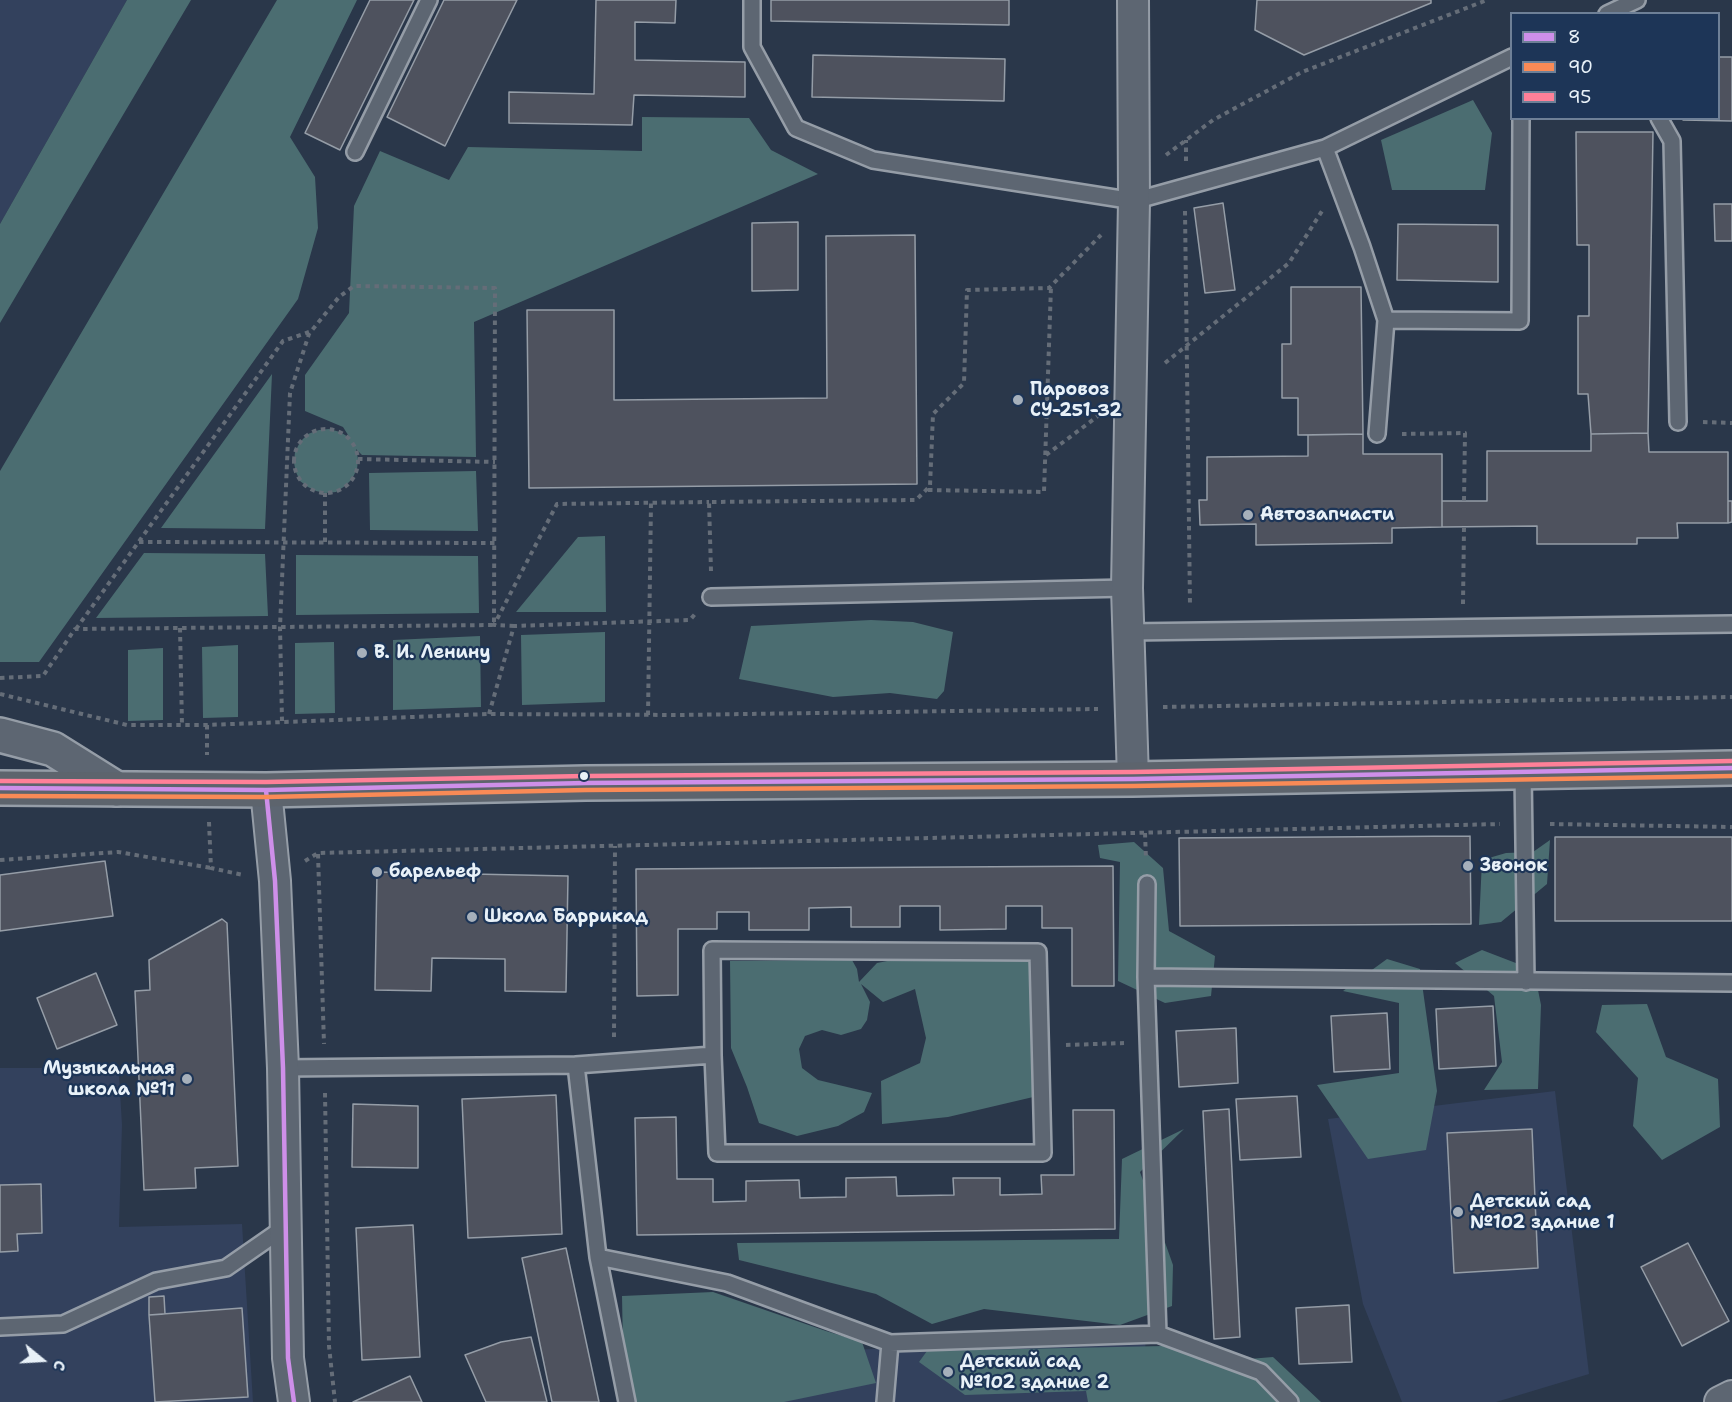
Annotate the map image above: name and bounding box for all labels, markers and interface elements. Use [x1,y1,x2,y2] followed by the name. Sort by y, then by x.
[1510,12,1720,120] legend
[1568,25,1581,49] text: 8
[1568,55,1593,79] text: 90
[1568,85,1591,109] text: 95
[1030,379,1122,422] place label: Паровоз СУ-251-32
[1011,393,1025,407] marker: Паровоз СУ-251-32
[1260,504,1394,526] place label: Автозапчасти
[1241,508,1255,522] marker: Автозапчасти
[374,642,491,664] place label: В. И. Ленину
[355,646,369,660] marker: В. И. Ленину
[578,770,590,782] unlabelled marker
[1480,855,1548,877] place label: Звонок
[1461,859,1475,873] marker: Звонок
[389,861,481,883] place label: барельеф
[370,865,384,879] marker: барельеф
[484,906,648,928] place label: Школа Баррикад
[465,910,479,924] marker: Школа Баррикад
[43,1058,175,1100] place label: Музыкальная школа №11
[180,1072,194,1086] marker: Музыкальная школа №11
[1470,1191,1615,1234] place label: Детский сад №102 здание 1
[1451,1205,1465,1219] marker: Детский сад №102 здание 1
[12,1330,72,1390] north arrow
[960,1351,1109,1394] place label: Детский сад №102 здание 2
[48,1358,71,1374] text: С
[941,1365,955,1379] marker: Детский сад №102 здание 2

